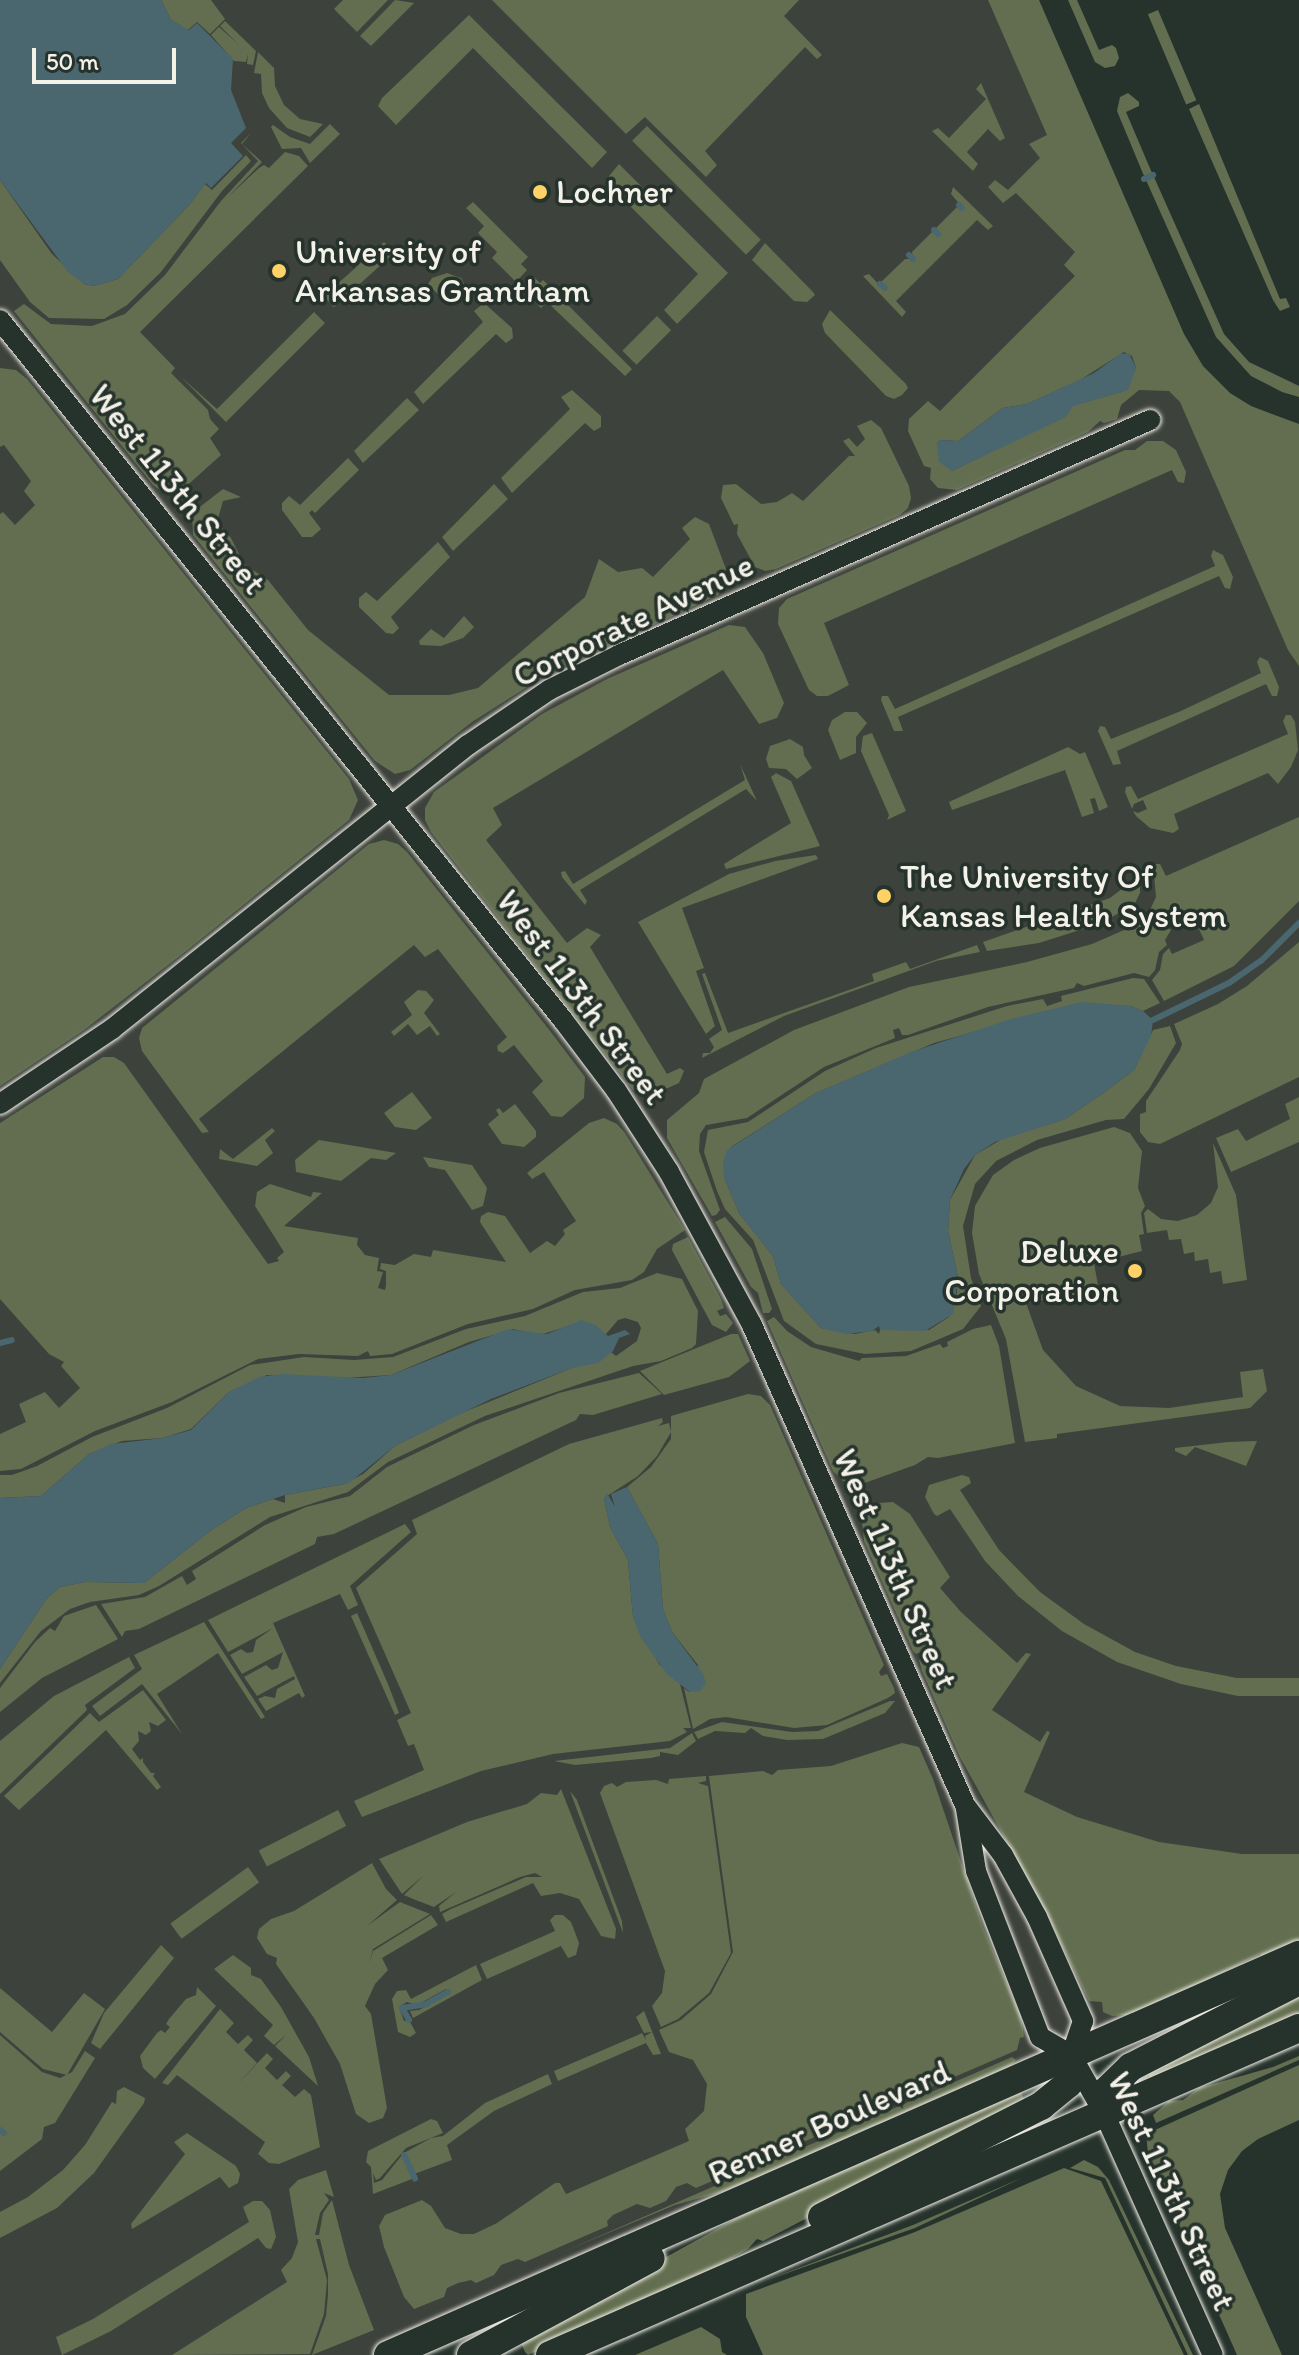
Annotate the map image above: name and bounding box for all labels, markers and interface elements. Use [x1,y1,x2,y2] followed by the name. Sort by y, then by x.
[36,32,180,82] scale bar
[46,47,99,76] text: 50 m
[556,172,673,212] place label: Lochner
[531,183,549,201] marker: Lochner
[295,231,587,310] place label: University of Arkansas Grantham
[270,262,288,280] marker: University of Arkansas Grantham
[81,376,275,602] street label: West 113th Street
[507,544,759,696] street label: Corporate Avenue
[900,856,1226,936] place label: The University Of Kansas Health System
[488,882,676,1112] street label: West 113th Street
[875,887,893,905] marker: The University Of Kansas Health System
[944,1231,1119,1310] place label: Deluxe Corporation
[1126,1262,1144,1280] marker: Deluxe Corporation
[825,1443,967,1695] street label: West 113th Street
[702,2050,956,2194] street label: Renner Boulevard
[1099,2066,1245,2316] street label: West 113th Street

